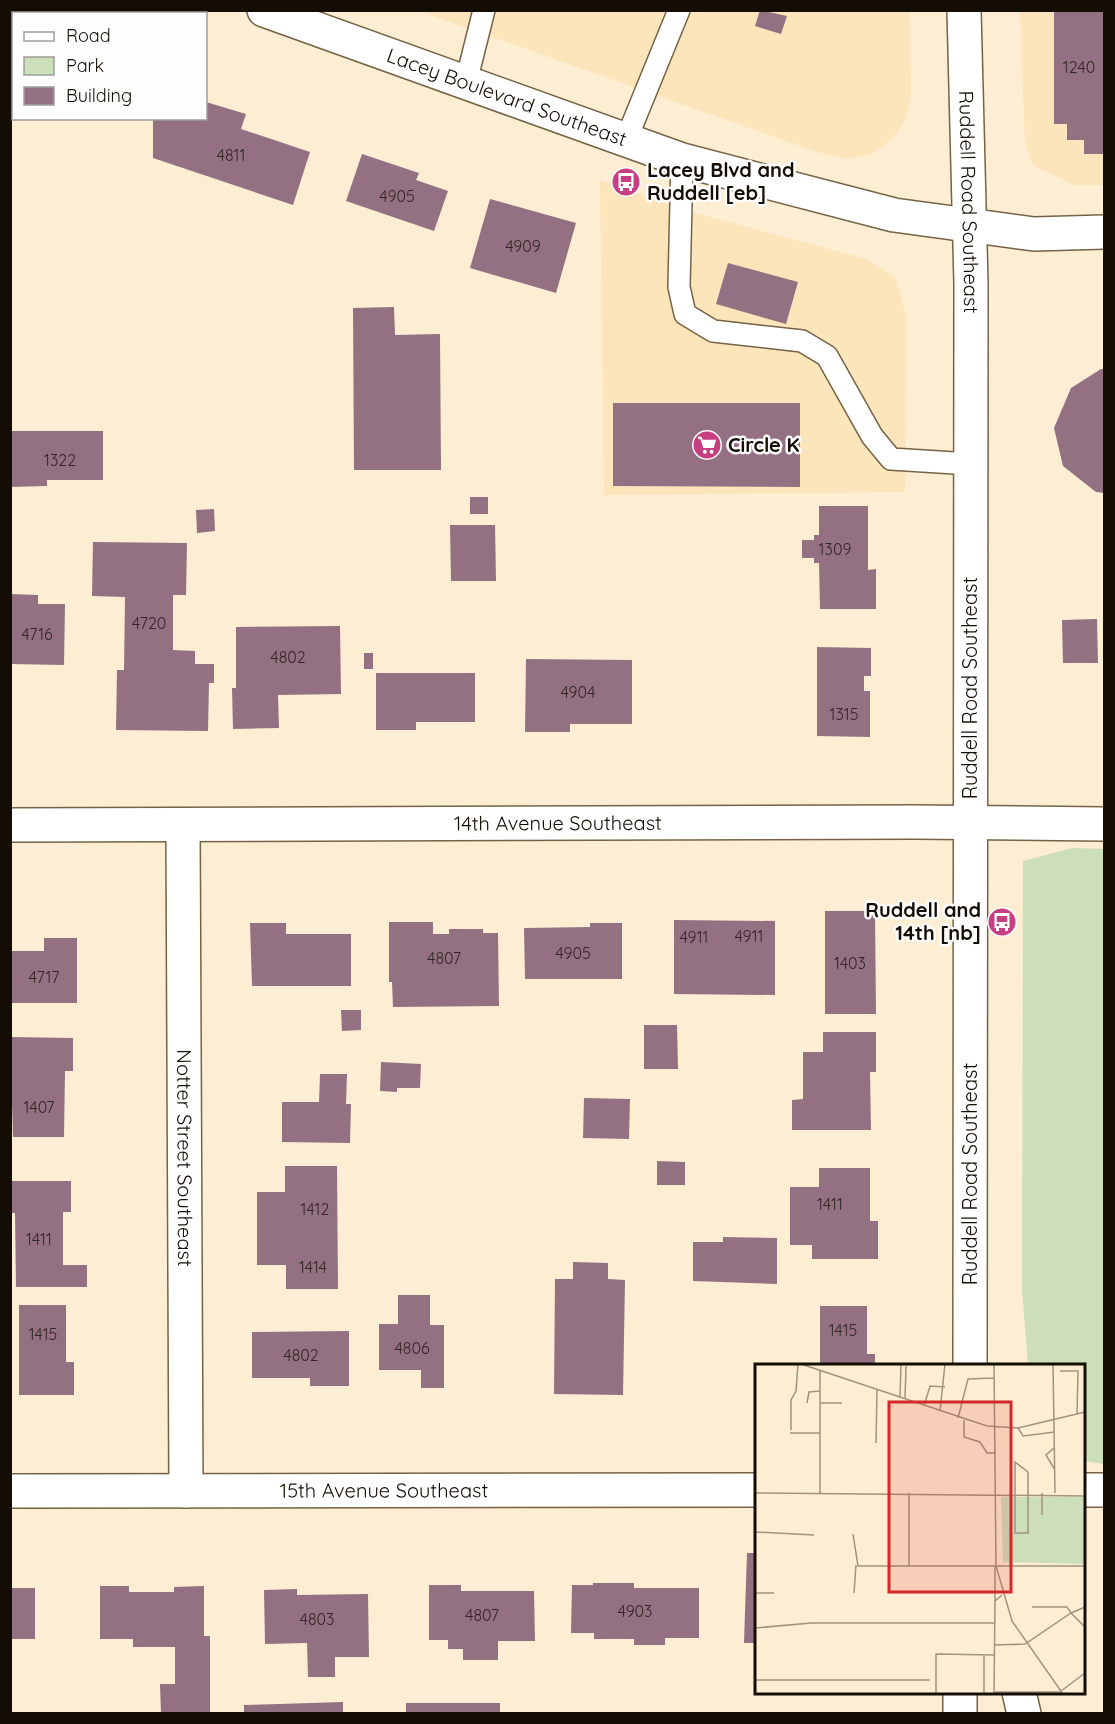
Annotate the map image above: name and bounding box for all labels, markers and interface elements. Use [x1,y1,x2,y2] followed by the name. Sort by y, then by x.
[12,12,207,120] legend
[66,24,111,47] text: Road
[384,42,631,151] street label: Lacey Boulevard Southeast
[66,54,104,77] text: Park
[1063,57,1095,77] house number: 1240
[66,84,132,107] text: Building
[954,90,984,313] street label: Ruddell Road Southeast
[217,145,245,165] house number: 4811
[647,157,795,205] place label: Lacey Blvd and Ruddell [eb]
[610,166,642,198] bus stop icon: Lacey Blvd and Ruddell [eb]
[379,186,415,206] house number: 4905
[505,236,541,256] house number: 4909
[691,429,723,461] supermarket icon: Circle K
[728,432,800,457] place label: Circle K
[44,450,76,470] house number: 1322
[819,539,851,559] house number: 1309
[957,577,982,799] street label: Ruddell Road Southeast
[132,613,166,633] house number: 4720
[21,624,53,644] house number: 4716
[270,647,306,667] house number: 4802
[561,682,596,702] house number: 4904
[830,704,858,724] house number: 1315
[454,810,662,836] street label: 14th Avenue Southeast
[865,897,981,945] place label: Ruddell and 14th [nb]
[986,906,1018,938] bus stop icon: Ruddell and 14th [nb]
[734,926,764,946] house number: 4911
[679,927,709,947] house number: 4911
[555,943,591,963] house number: 4905
[427,948,461,968] house number: 4807
[834,953,866,973] house number: 1403
[28,967,60,987] house number: 4717
[172,1049,198,1267] street label: Notter Street Southeast
[957,1063,982,1285] street label: Ruddell Road Southeast
[24,1097,54,1117] house number: 1407
[817,1194,843,1214] house number: 1411
[301,1199,330,1219] house number: 1412
[26,1229,52,1249] house number: 1411
[299,1257,327,1277] house number: 1414
[829,1320,857,1340] house number: 1415
[29,1324,57,1344] house number: 1415
[394,1338,430,1358] house number: 4806
[283,1345,319,1365] house number: 4802
[755,1364,1085,1694] inset map
[280,1477,488,1503] street label: 15th Avenue Southeast
[618,1601,652,1621] house number: 4903
[465,1605,499,1625] house number: 4807
[300,1609,334,1629] house number: 4803

